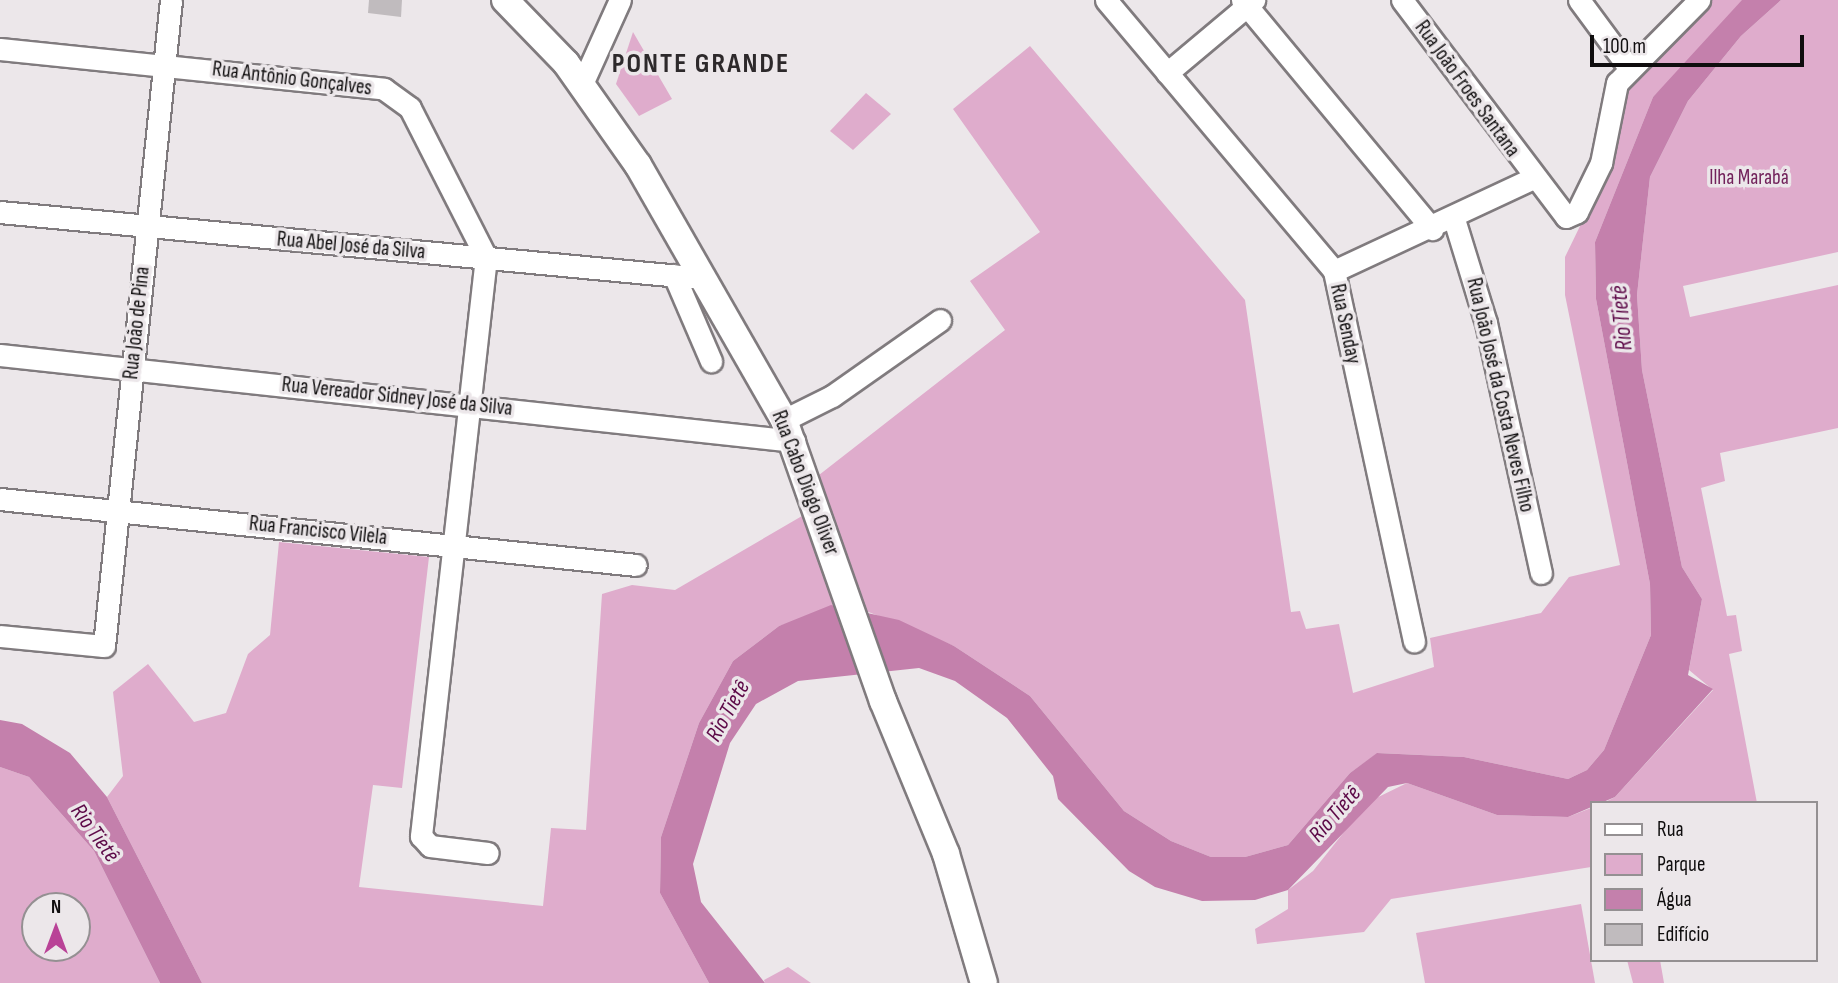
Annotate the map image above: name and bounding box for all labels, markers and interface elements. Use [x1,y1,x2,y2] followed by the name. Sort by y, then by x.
[1409,16,1525,162] street label: Rua João Froes Santana
[1593,21,1806,65] scale bar
[1603,34,1646,59] text: 100 m
[613,47,789,81] district label: PONTE GRANDE
[211,57,373,101] street label: Rua Antônio Gonçalves
[1709,165,1789,191] park label: Ilha Marabá
[276,227,426,265] street label: Rua Abel José da Silva
[119,265,155,381] street label: Rua João de Pina
[1461,275,1539,515] street label: Rua João José da Costa Neves Filho
[1324,282,1366,366] street label: Rua Senday
[1605,284,1639,352] water label: Rio Tietê
[280,372,514,422] street label: Rua Vereador Sidney José da Silva
[766,407,844,559] street label: Rua Cabo Diogo Oliver
[248,511,388,551] street label: Rua Francisco Vilela
[700,676,756,746] water label: Rio Tietê
[1303,780,1367,848] water label: Rio Tietê
[65,798,125,868] water label: Rio Tietê
[1590,801,1817,962] legend
[1657,817,1684,842] text: Rua
[1657,852,1705,877] text: Parque
[1657,887,1692,912] text: Água
[21,892,91,962] north arrow
[51,896,61,919] text: N
[1657,922,1709,947] text: Edifício

